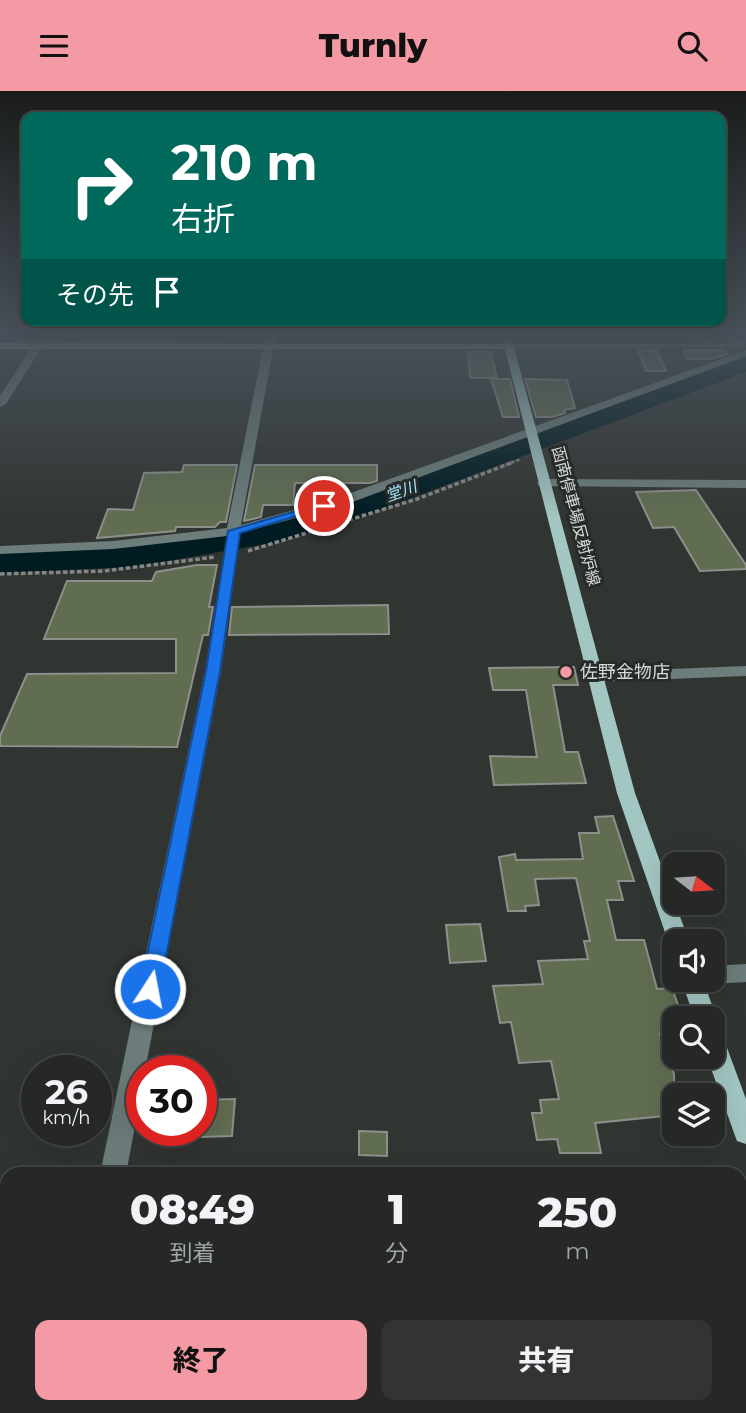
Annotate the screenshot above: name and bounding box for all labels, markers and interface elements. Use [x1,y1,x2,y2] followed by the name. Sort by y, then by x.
[319,26,427,65] text: Turnly
[35,27,73,65] icon: menu
[673,27,711,65] icon: search
[171,133,318,192] text: 210 m
[56,140,147,231] icon: right
[171,199,235,238] text: 右折
[148,273,186,311] icon: arrive
[56,279,134,311] text: その先
[548,444,604,588] street label: 函南停車場反射炉線
[294,476,354,536] pin
[383,476,421,505] water label: 堂川
[305,487,343,525] icon: arrive
[580,661,670,683] place label: 佐野金物店
[558,664,574,680] marker: 佐野金物店
[662,852,724,915] north arrow
[662,852,725,1146] map controls
[662,929,725,992] button: sound
[113,952,187,1026] position arrow
[662,1006,725,1069] button: search
[126,1055,217,1146] speed limit sign: 30
[45,1070,88,1113] text: 26
[662,1083,725,1146] button: layers
[42,1107,91,1129] text: km/h
[130,1183,255,1235] text: 08:49
[388,1183,405,1235] text: 1
[538,1186,617,1238] text: 250
[565,1237,590,1265] text: m
[169,1239,215,1267] text: 到着
[385,1239,408,1267] text: 分
[35,1320,367,1400] button: 終了
[381,1320,712,1400] button: 共有

